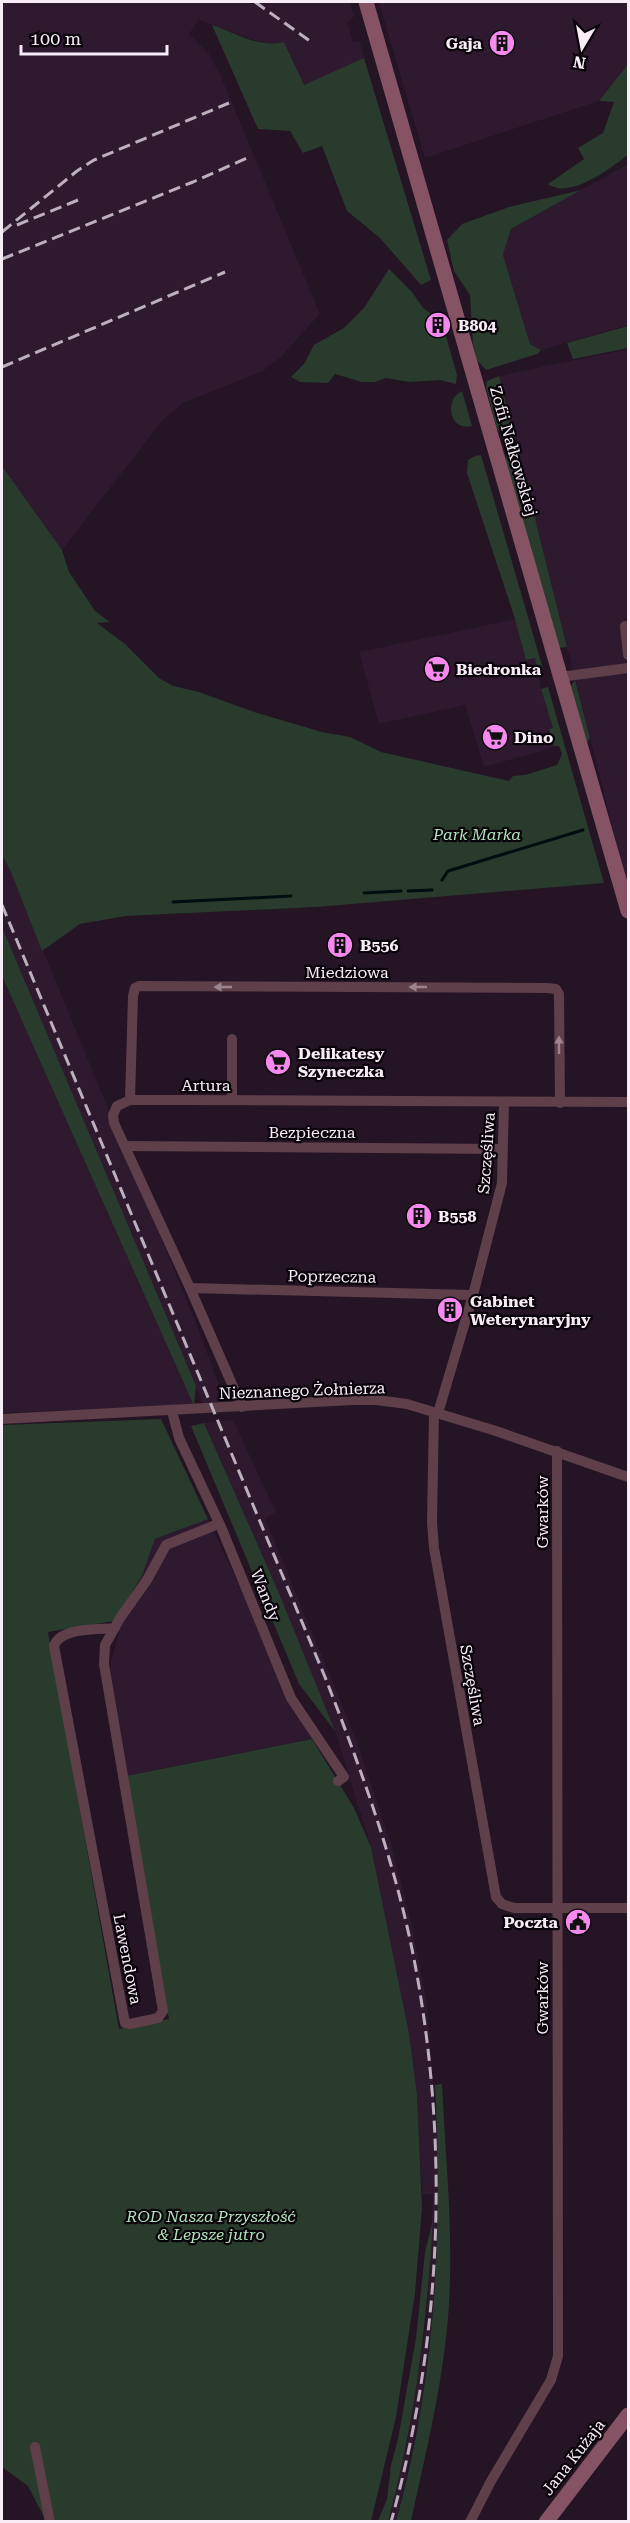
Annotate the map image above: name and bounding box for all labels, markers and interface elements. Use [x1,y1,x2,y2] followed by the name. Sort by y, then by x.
[21,18,166,56] scale bar
[552,18,612,78] north arrow
[30,28,81,49] text: 100 m
[487,28,517,58] building icon: Gaja
[446,34,483,53] place label: Gaja
[572,52,587,73] text: N
[423,310,453,340] building icon: B804
[458,316,496,335] place label: B804
[486,384,541,519] street label: Zofii Nałkowskiej
[422,654,452,684] supermarket icon: Biedronka
[456,660,542,679] place label: Biedronka
[480,722,510,752] supermarket icon: Dino
[514,728,553,747] place label: Dino
[432,825,521,844] park label: Park Marka
[325,930,355,960] building icon: B556
[360,936,398,955] place label: B556
[305,963,389,982] street label: Miedziowa
[214,982,233,992] one-way arrow
[409,982,428,992] one-way arrow
[554,1035,564,1054] one-way arrow
[298,1044,385,1081] place label: Delikatesy Szyneczka
[263,1047,293,1077] supermarket icon: Delikatesy Szyneczka
[181,1076,231,1095] street label: Artura
[474,1111,499,1195] street label: Szczęśliwa
[269,1123,356,1142] street label: Bezpieczna
[404,1201,434,1231] building icon: B558
[438,1207,476,1226] place label: B558
[288,1266,377,1287] street label: Poprzeczna
[470,1292,591,1329] place label: Gabinet Weterynaryjny
[435,1295,465,1325] building icon: Gabinet Weterynaryjny
[218,1378,386,1403] street label: Nieznanego Żołnierza
[533,1475,552,1549] street label: Gwarków
[247,1566,285,1624] street label: Wandy
[456,1643,489,1727] street label: Szczęśliwa
[563,1907,593,1937] public building icon: Poczta
[109,1912,146,2006] street label: Lawendowa
[503,1913,559,1932] place label: Poczta
[533,1961,552,2035] street label: Gwarków
[125,2207,296,2244] park label: ROD Nasza Przyszłość & Lepsze jutro
[538,2415,609,2499] street label: Jana Kużaja

